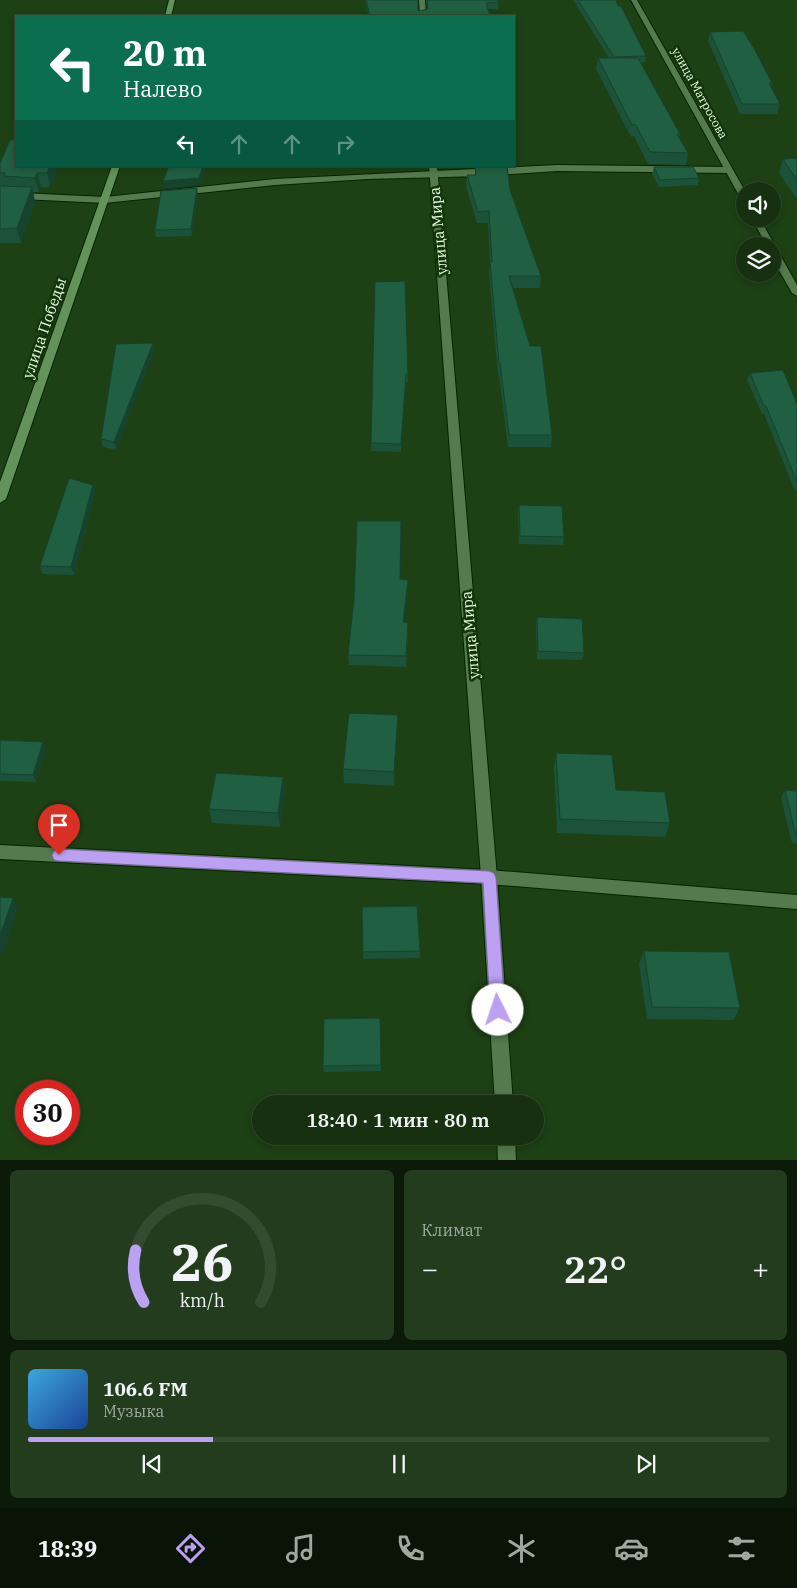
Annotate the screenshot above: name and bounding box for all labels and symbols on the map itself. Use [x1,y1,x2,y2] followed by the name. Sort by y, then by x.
[669,45,732,142] street label: улица Матросова
[425,186,451,276] street label: улица Мира
[18,275,70,381] street label: улица Победы
[457,590,483,680] street label: улица Мира
[38,804,80,855] pin
[471,983,523,1035] position arrow
[15,1080,80,1145] speed limit sign: 30

